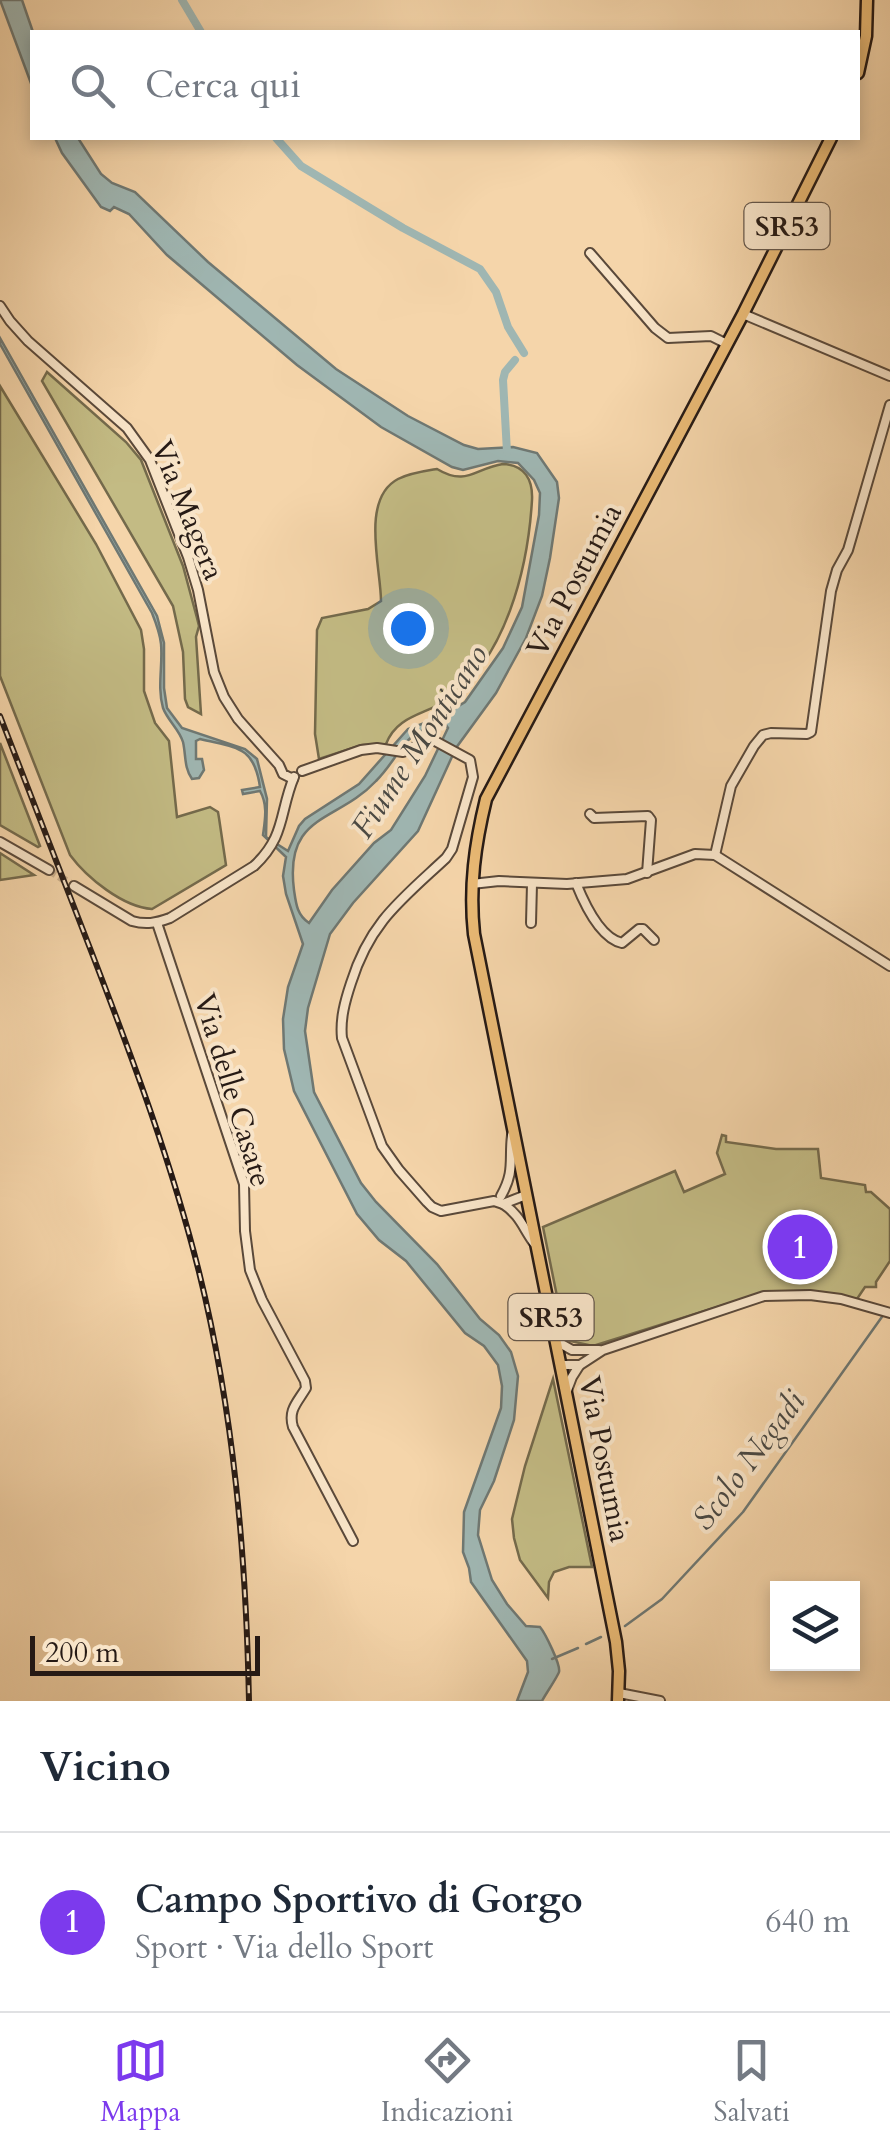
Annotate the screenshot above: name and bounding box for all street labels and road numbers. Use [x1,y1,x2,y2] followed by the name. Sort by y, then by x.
[744,203,830,249] road number: SR53
[141,434,234,586] street label: Via Magera
[517,496,632,664] street label: Via Postumia
[184,988,281,1192] street label: Via delle Casate
[508,1294,594,1340] road number: SR53
[568,1373,641,1546] street label: Via Postumia

